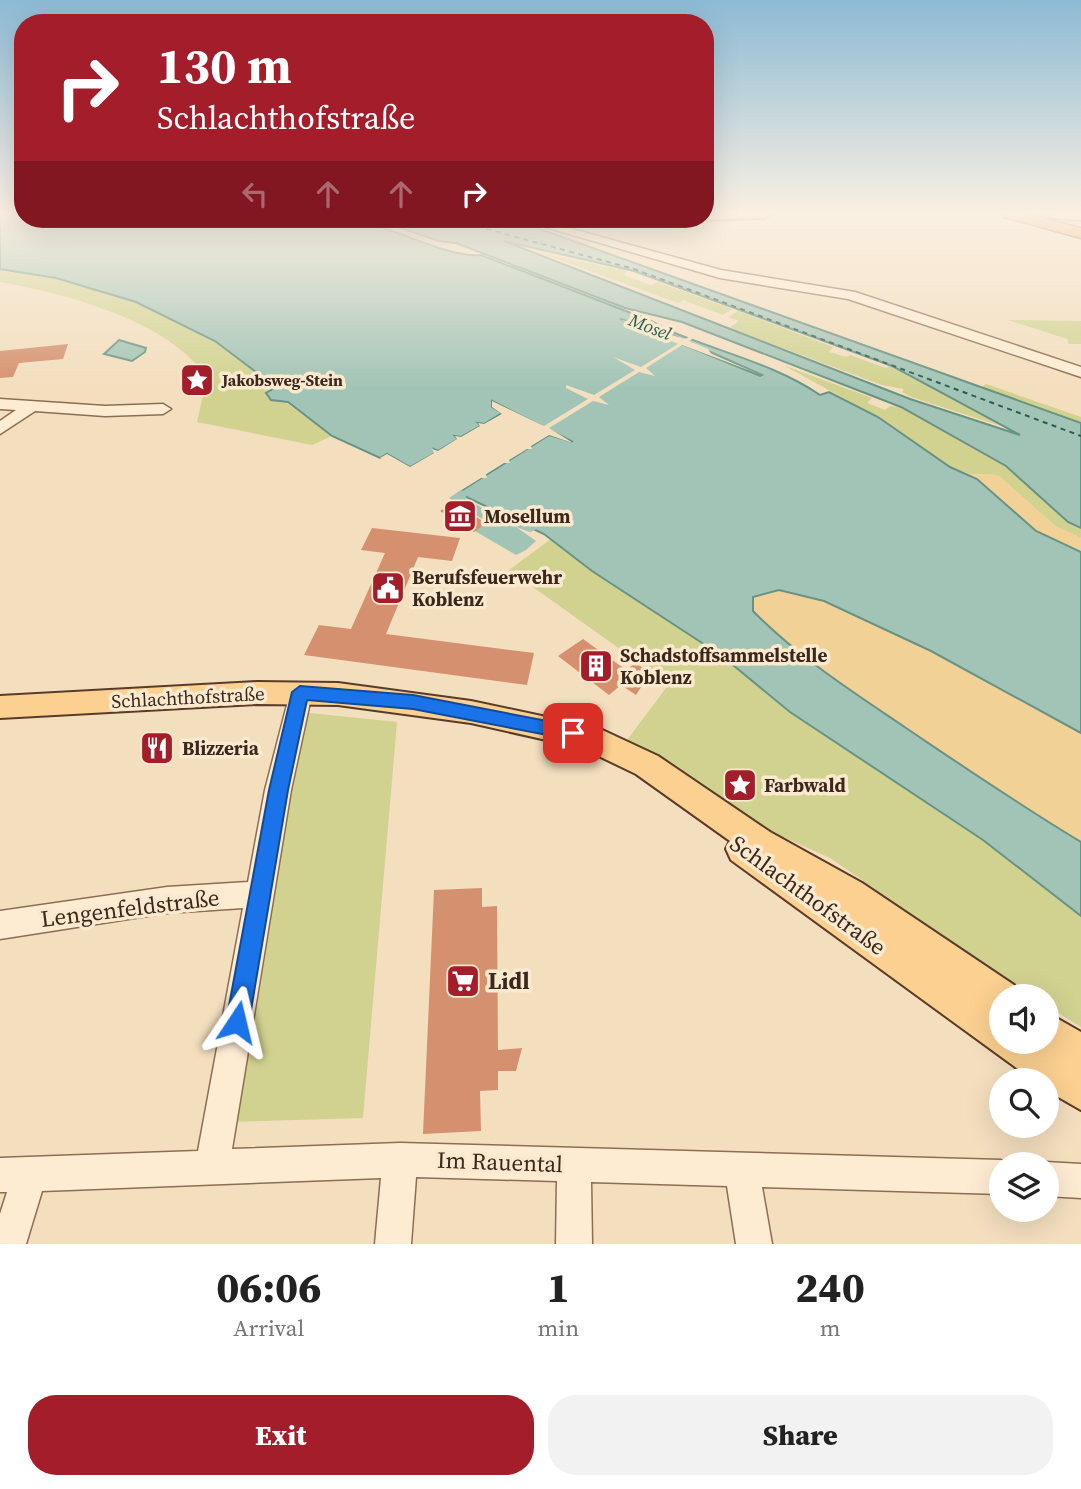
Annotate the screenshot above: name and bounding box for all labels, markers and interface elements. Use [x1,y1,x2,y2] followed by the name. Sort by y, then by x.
[157,32,292,99] text: 130 m
[42,42,133,133] icon: right
[157,96,415,140] text: Schlachthofstraße
[236,175,274,213] icon: left
[309,175,347,213] icon: ahead
[382,175,420,213] icon: ahead
[455,175,493,213] icon: right
[624,307,675,346] water label: Mosel
[178,361,216,399] place icon: Jakobsweg-Stein
[221,369,343,391] place label: Jakobsweg-Stein
[441,497,479,535] museum icon: Mosellum
[484,503,570,529] place label: Mosellum
[412,564,562,612] place label: Berufsfeuerwehr Koblenz
[369,569,407,607] public building icon: Berufsfeuerwehr Koblenz
[620,642,827,690] place label: Schadstoffsammelstelle Koblenz
[577,647,615,685] building icon: Schadstoffsammelstelle Koblenz
[111,680,265,714] street label: Schlachthofstraße
[543,703,603,763] pin
[554,714,592,752] icon: arrive
[138,729,176,767] restaurant icon: Blizzeria
[182,735,260,761] place label: Blizzeria
[721,766,759,804] place icon: Farbwald
[764,772,846,798] place label: Farbwald
[724,827,892,963] street label: Schlachthofstraße
[39,881,221,935] street label: Lengenfeldstraße
[444,962,482,1000] supermarket icon: Lidl
[488,965,530,997] place label: Lidl
[989,984,1059,1222] map controls
[989,984,1059,1054] button: sound
[200,985,274,1059] position arrow
[989,1068,1059,1138] button: search
[436,1144,564,1180] street label: Im Rauental
[989,1152,1059,1222] button: layers
[216,1258,321,1316] text: 06:06
[547,1258,570,1316] text: 1
[795,1258,865,1316] text: 240
[233,1312,304,1344] text: Arrival
[538,1312,579,1344] text: min
[820,1312,840,1344] text: m
[28,1395,534,1475] button: Exit
[548,1395,1053,1475] button: Share

